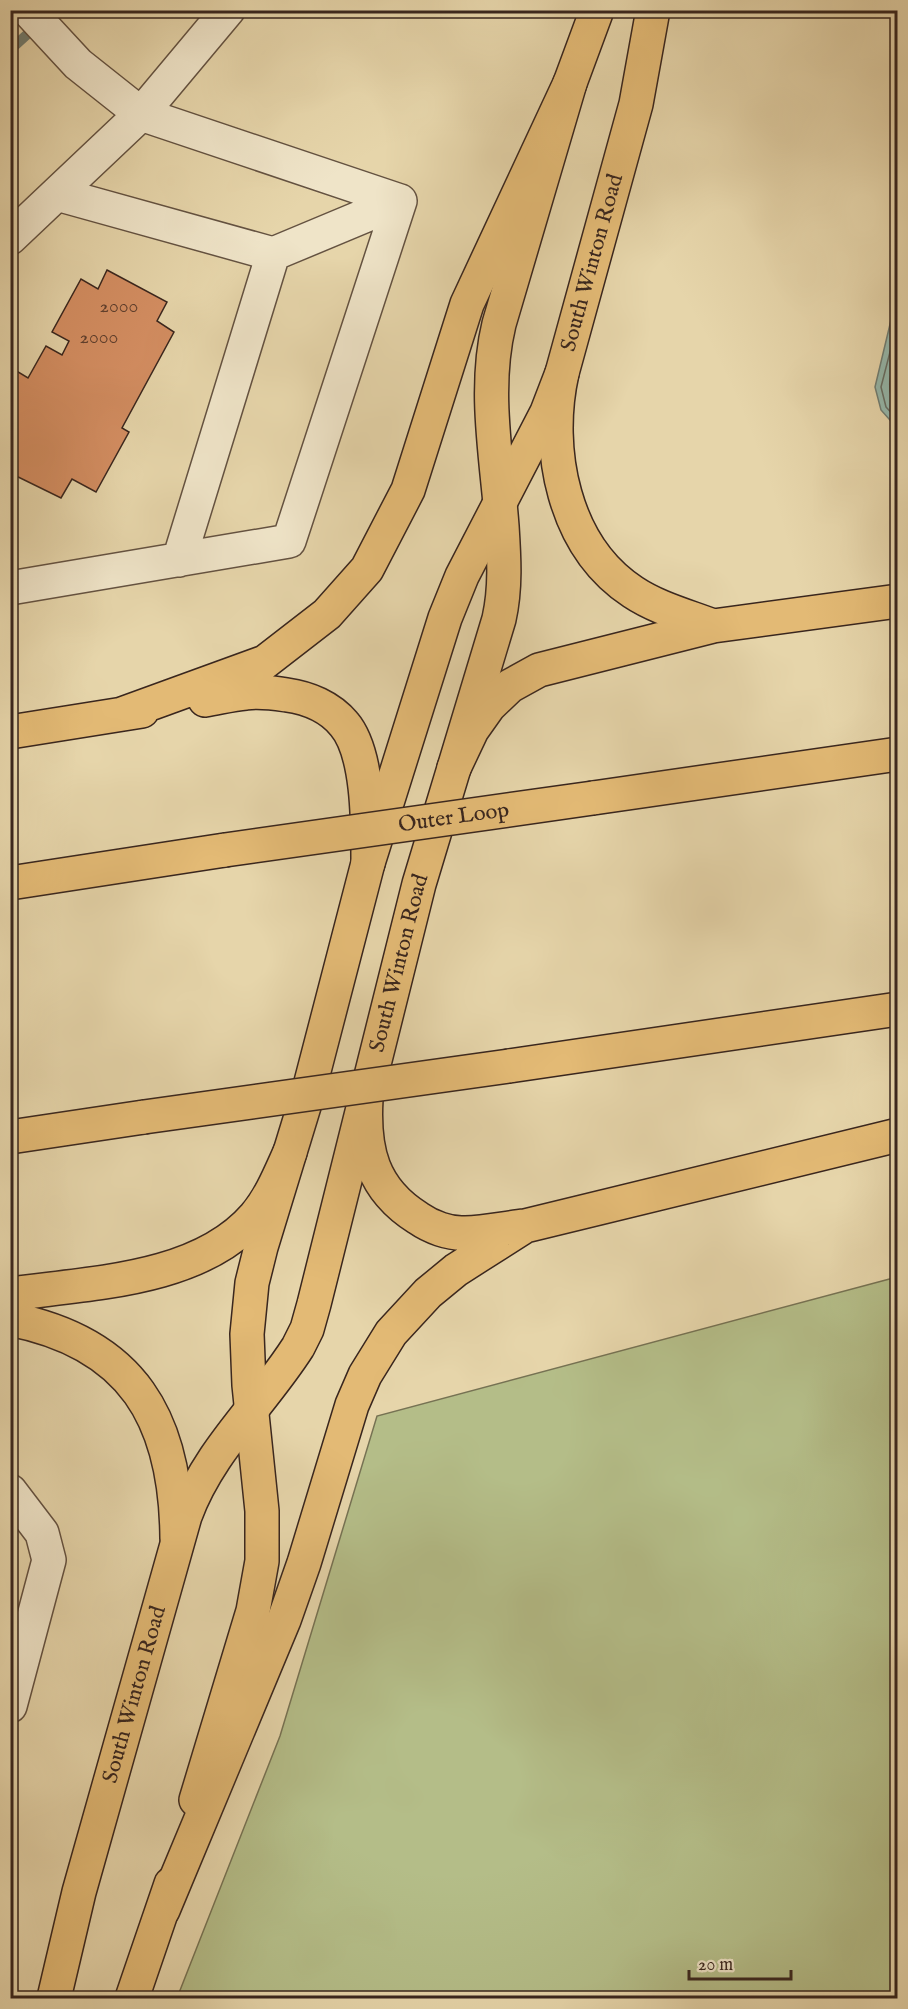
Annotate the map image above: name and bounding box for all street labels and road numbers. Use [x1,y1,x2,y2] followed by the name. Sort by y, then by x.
[555,171,630,354] street label: South Winton Road
[396,796,511,839] street label: Outer Loop
[363,870,435,1055] street label: South Winton Road
[96,1603,173,1786] street label: South Winton Road

